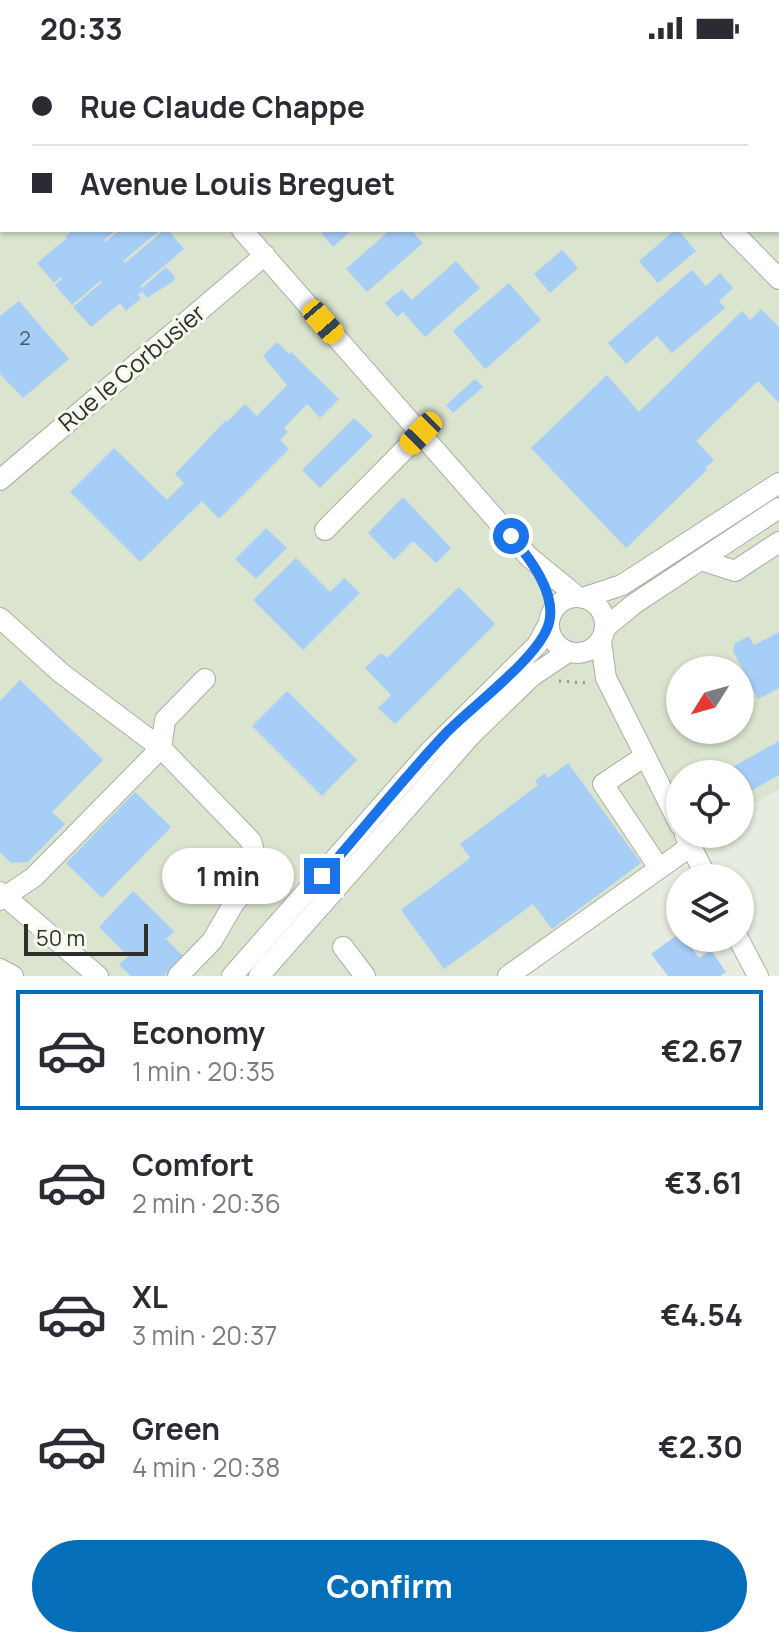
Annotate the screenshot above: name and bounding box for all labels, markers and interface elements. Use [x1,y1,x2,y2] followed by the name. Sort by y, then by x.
[40,8,123,49] text: 20:33
[80,86,365,127] text: Rue Claude Chappe
[80,163,395,204] text: Avenue Louis Breguet
[51,295,212,438] street label: Rue le Corbusier
[298,296,348,348] car
[19,324,31,351] house number: 2
[396,407,446,459] car
[493,518,529,554] route start
[666,656,754,744] north arrow
[666,656,754,952] map controls
[666,760,754,848] button: locate
[162,848,294,904] callout: 1 min
[196,858,260,894] text: 1 min
[304,858,340,894] route end
[666,864,754,952] button: layers
[24,920,148,956] scale bar
[36,923,85,953] text: 50 m
[132,1012,265,1053] text: Economy
[36,1014,108,1086] icon: car
[661,1030,743,1071] text: €2.67
[132,1053,275,1089] text: 1 min · 20:35
[132,1144,254,1185] text: Comfort
[36,1146,108,1218] icon: car
[665,1162,743,1203] text: €3.61
[132,1185,281,1221] text: 2 min · 20:36
[132,1276,168,1317] text: XL
[36,1278,108,1350] icon: car
[661,1294,743,1335] text: €4.54
[132,1317,277,1353] text: 3 min · 20:37
[132,1408,220,1449] text: Green
[36,1410,108,1482] icon: car
[658,1426,743,1467] text: €2.30
[132,1449,280,1485] text: 4 min · 20:38
[32,1540,747,1632] button: Confirm

